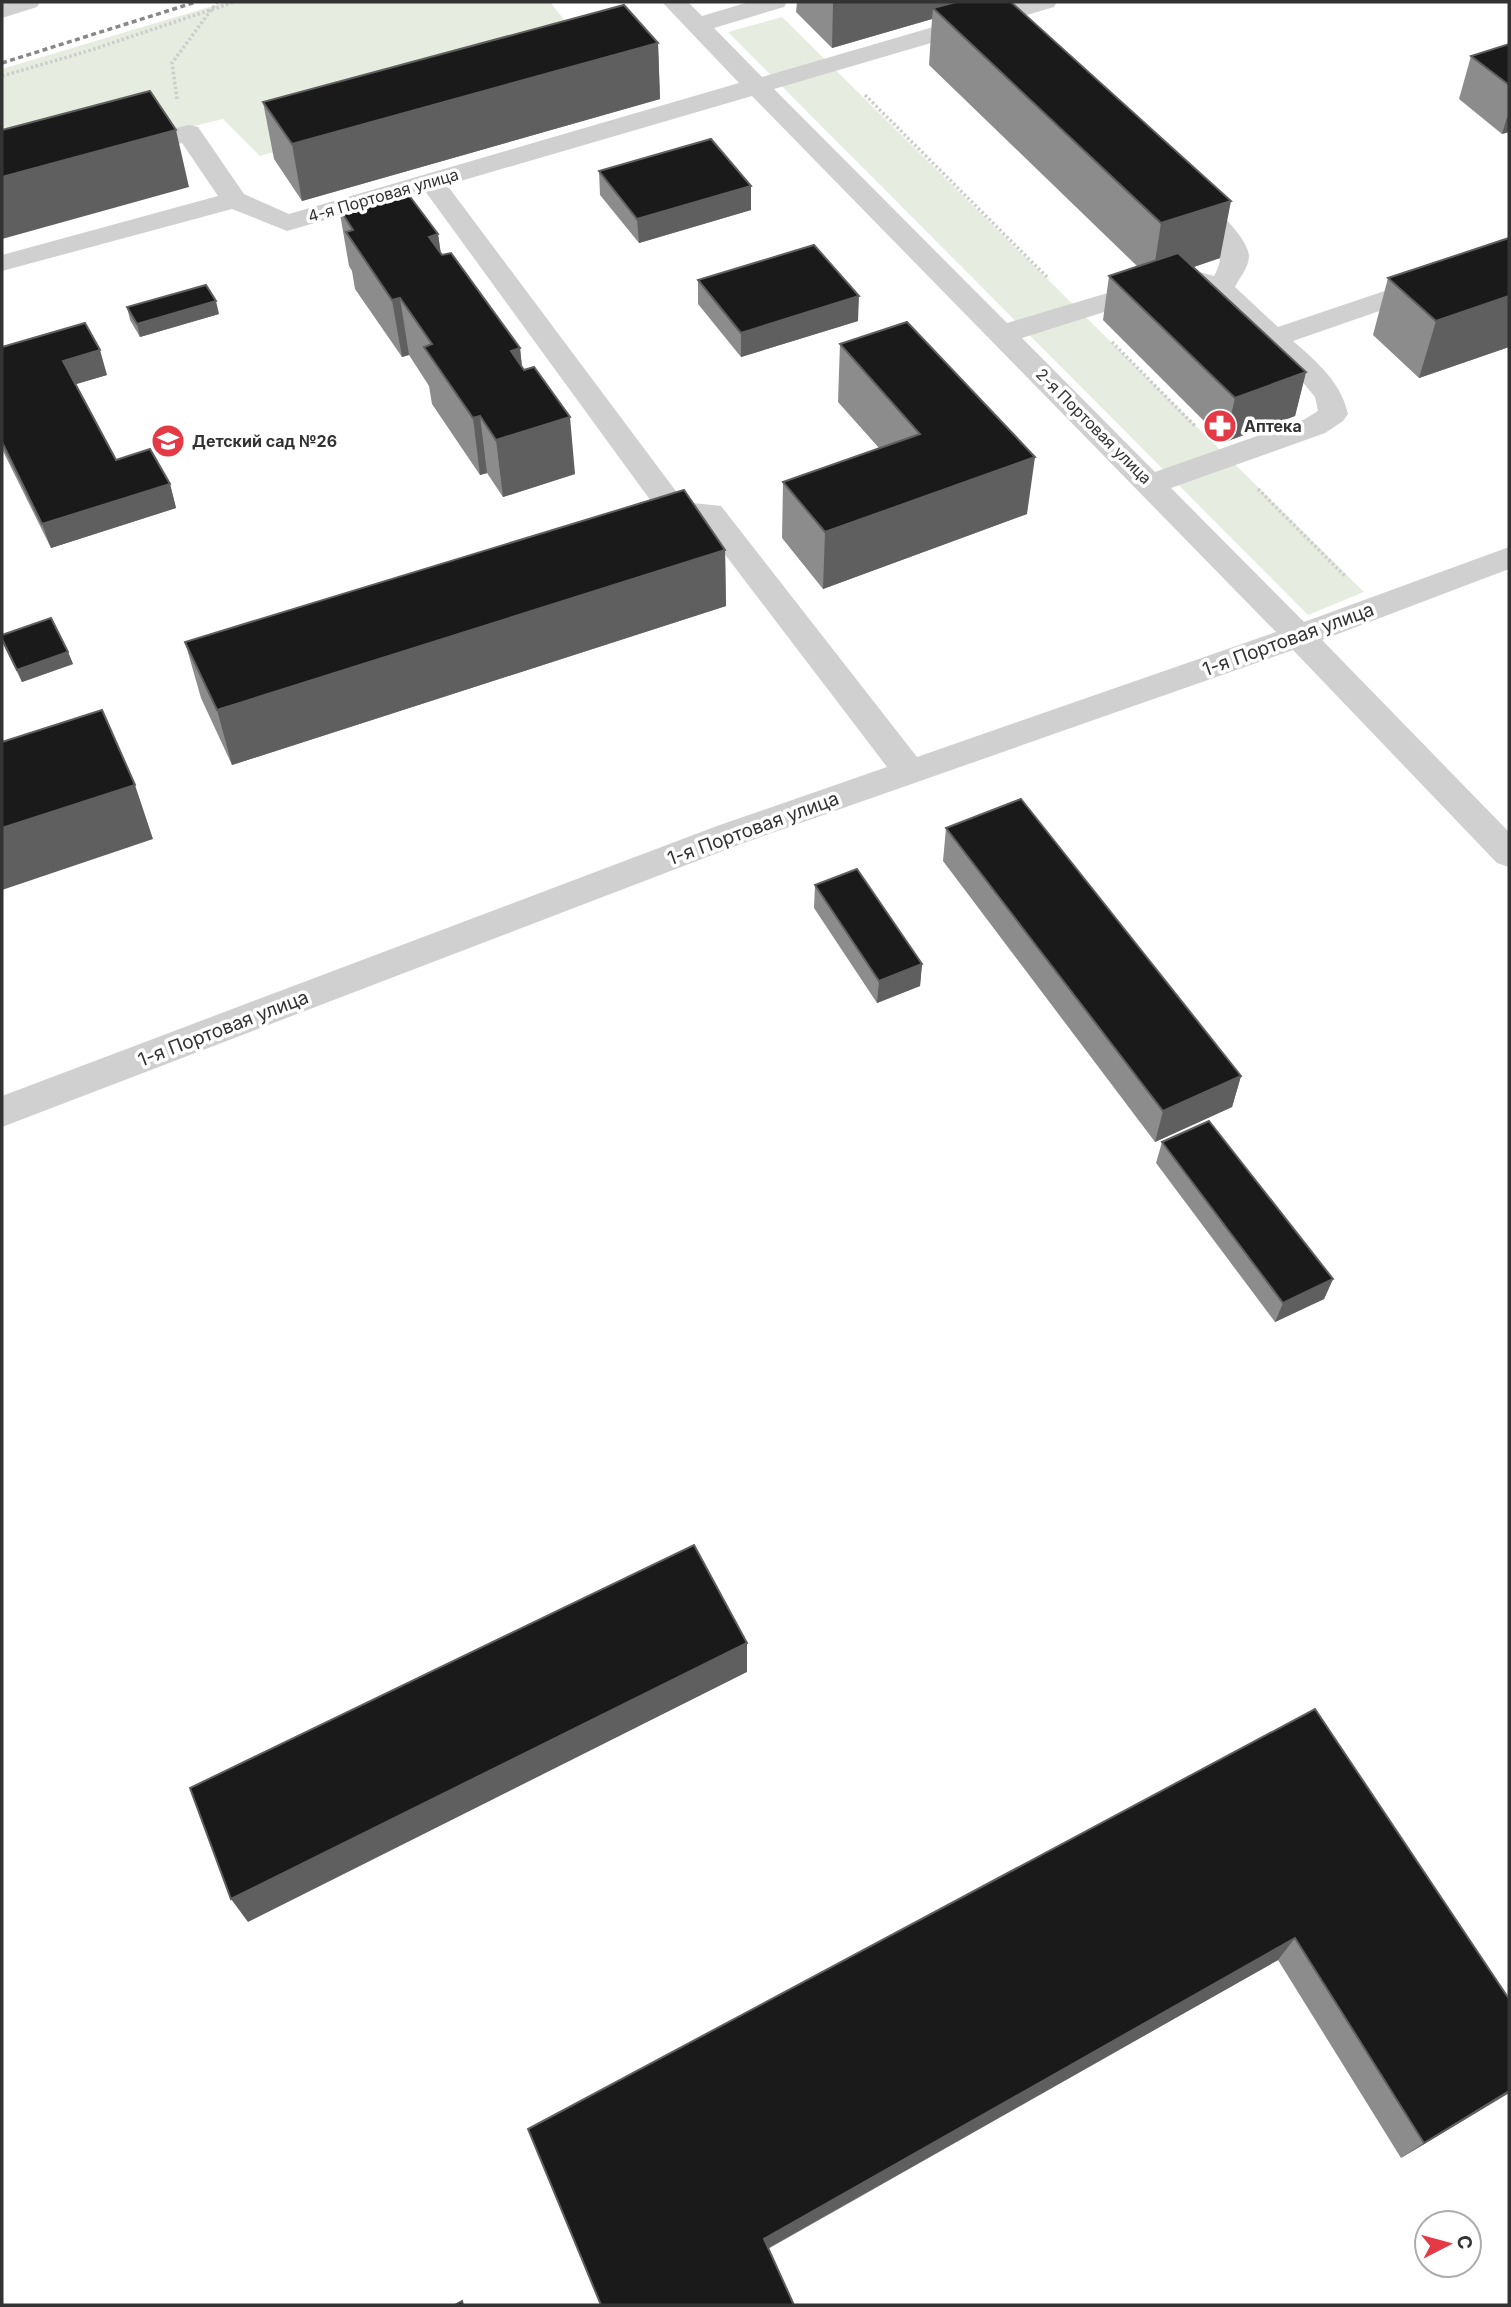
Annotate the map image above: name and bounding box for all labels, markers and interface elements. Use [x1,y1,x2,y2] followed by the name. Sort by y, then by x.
[305,164,461,226] street label: 4-я Портовая улица
[1032,364,1156,488] street label: 2-я Портовая улица
[1201,407,1239,445] pharmacy icon: Аптека
[1244,416,1302,436] place label: Аптека
[149,422,187,460] school or university icon: Детский сад №26
[192,431,337,451] place label: Детский сад №26
[1199,598,1377,681] street label: 1-я Портовая улица
[664,787,842,870] street label: 1-я Портовая улица
[135,985,312,1072] street label: 1-я Портовая улица
[1413,2209,1483,2279] north arrow
[1452,2234,1477,2250] text: С

